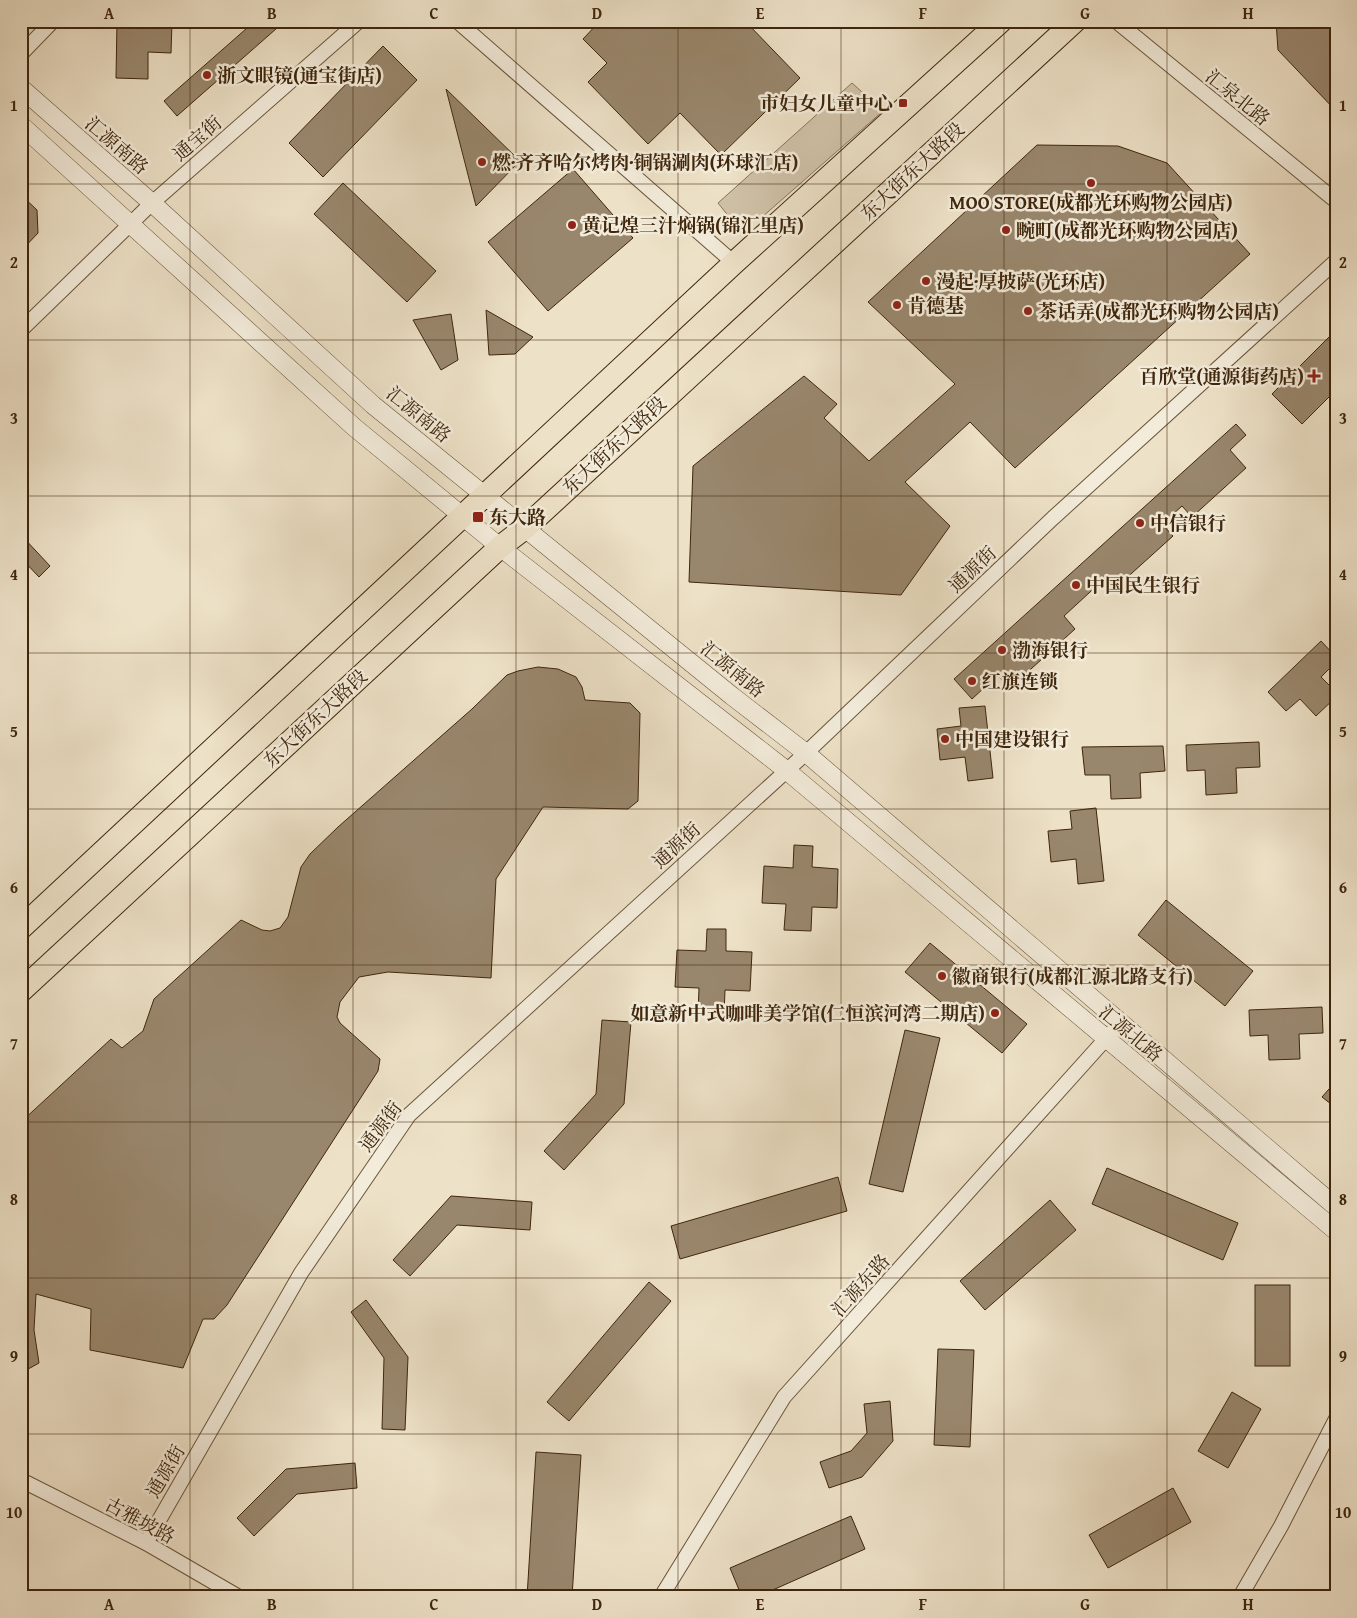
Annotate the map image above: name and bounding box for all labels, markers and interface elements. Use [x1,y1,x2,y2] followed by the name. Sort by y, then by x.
[104,1,115,25] text: A
[267,1,277,25] text: B
[429,1,439,25] text: C
[592,1,602,25] text: D
[756,1,765,25] text: E
[919,1,927,25] text: F
[1080,1,1090,25] text: G
[1242,1,1254,25] text: H
[217,61,382,89] place label: 浙文眼镜(通宝街店)
[1200,62,1276,132] street label: 汇泉北路
[201,69,213,81] marker: 浙文眼镜(通宝街店)
[760,89,893,117] place label: 市妇女儿童中心
[10,93,18,117] text: 1
[1339,93,1347,117] text: 1
[897,97,909,109] marker: 市妇女儿童中心
[79,109,155,181] street label: 汇源南路
[166,109,228,167] street label: 通宝街
[854,115,970,227] street label: 东大街东大路段
[492,148,798,176] place label: 燃·齐齐哈尔烤肉·铜锅涮肉(环球汇店)
[476,156,488,168] marker: 燃·齐齐哈尔烤肉·铜锅涮肉(环球汇店)
[1085,177,1097,189] marker: MOO STORE(成都光环购物公园店)
[949,188,1233,216] place label: MOO STORE(成都光环购物公园店)
[582,211,804,239] place label: 黄记煌三汁焖锅(锦汇里店)
[1016,216,1238,244] place label: 畹町(成都光环购物公园店)
[566,219,578,231] marker: 黄记煌三汁焖锅(锦汇里店)
[1000,224,1012,236] marker: 畹町(成都光环购物公园店)
[10,250,18,274] text: 2
[1339,250,1347,274] text: 2
[936,267,1105,295] place label: 漫起·厚披萨(光环店)
[920,275,932,287] marker: 漫起·厚披萨(光环店)
[907,291,964,319] place label: 肯德基
[1038,297,1279,325] place label: 茶话弄(成都光环购物公园店)
[891,299,903,311] marker: 肯德基
[1022,305,1034,317] marker: 茶话弄(成都光环购物公园店)
[1139,362,1304,390] place label: 百欣堂(通源街药店)
[1308,370,1320,382] marker: 百欣堂(通源街药店)
[381,379,457,449] street label: 汇源南路
[556,389,672,501] street label: 东大街东大路段
[10,406,18,430] text: 3
[1339,406,1347,430] text: 3
[489,503,546,531] place label: 东大路
[1150,509,1226,537] place label: 中信银行
[471,510,485,524] marker: 东大路
[1134,517,1146,529] marker: 中信银行
[942,539,1002,599] street label: 通源街
[10,562,18,586] text: 4
[1339,562,1347,586] text: 4
[1086,571,1200,599] place label: 中国民生银行
[1070,579,1082,591] marker: 中国民生银行
[695,634,771,704] street label: 汇源南路
[1012,636,1088,664] place label: 渤海银行
[996,644,1008,656] marker: 渤海银行
[257,662,373,774] street label: 东大街东大路段
[982,667,1058,695] place label: 红旗连锁
[966,675,978,687] marker: 红旗连锁
[10,719,18,743] text: 5
[1339,719,1347,743] text: 5
[955,725,1069,753] place label: 中国建设银行
[939,733,951,745] marker: 中国建设银行
[646,815,706,875] street label: 通源街
[10,875,18,899] text: 6
[1339,875,1347,899] text: 6
[952,962,1193,990] place label: 徽商银行(成都汇源北路支行)
[936,970,948,982] marker: 徽商银行(成都汇源北路支行)
[1093,998,1169,1068] street label: 汇源北路
[630,999,985,1027] place label: 如意新中式咖啡美学馆(仁恒滨河湾二期店)
[989,1007,1001,1019] marker: 如意新中式咖啡美学馆(仁恒滨河湾二期店)
[10,1031,18,1055] text: 7
[1339,1031,1347,1055] text: 7
[352,1095,408,1157] street label: 通源街
[10,1187,18,1211] text: 8
[1339,1187,1347,1211] text: 8
[824,1247,896,1323] street label: 汇源东路
[10,1344,18,1368] text: 9
[1339,1344,1347,1368] text: 9
[139,1439,191,1503] street label: 通源街
[100,1490,180,1550] street label: 古雅坡路
[6,1500,22,1524] text: 10
[1335,1500,1351,1524] text: 10
[104,1592,115,1616] text: A
[267,1592,277,1616] text: B
[429,1592,439,1616] text: C
[592,1592,602,1616] text: D
[756,1592,765,1616] text: E
[919,1592,927,1616] text: F
[1080,1592,1090,1616] text: G
[1242,1592,1254,1616] text: H

